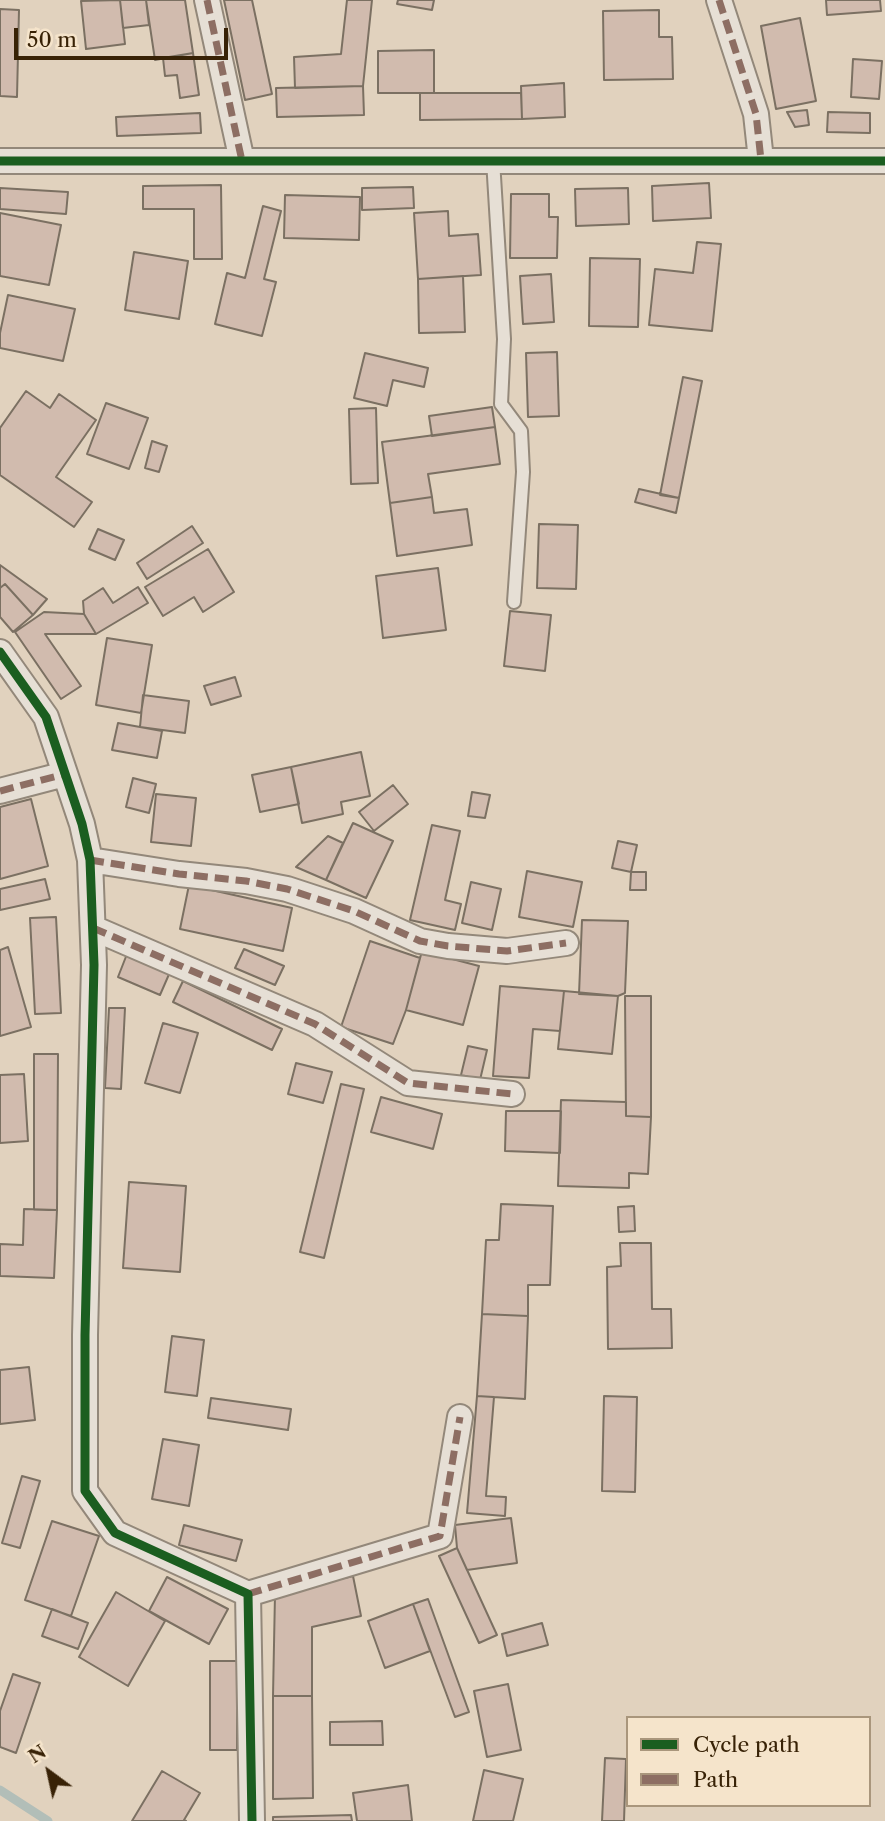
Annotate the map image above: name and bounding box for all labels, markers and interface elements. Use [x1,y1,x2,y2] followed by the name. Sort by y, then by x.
[18,14,231,58] scale bar
[27,27,77,52] text: 50 m
[626,1716,871,1807] legend
[693,1732,800,1757] text: Cycle path
[14,1737,84,1807] north arrow
[24,1740,50,1768] text: N
[693,1767,738,1792] text: Path

